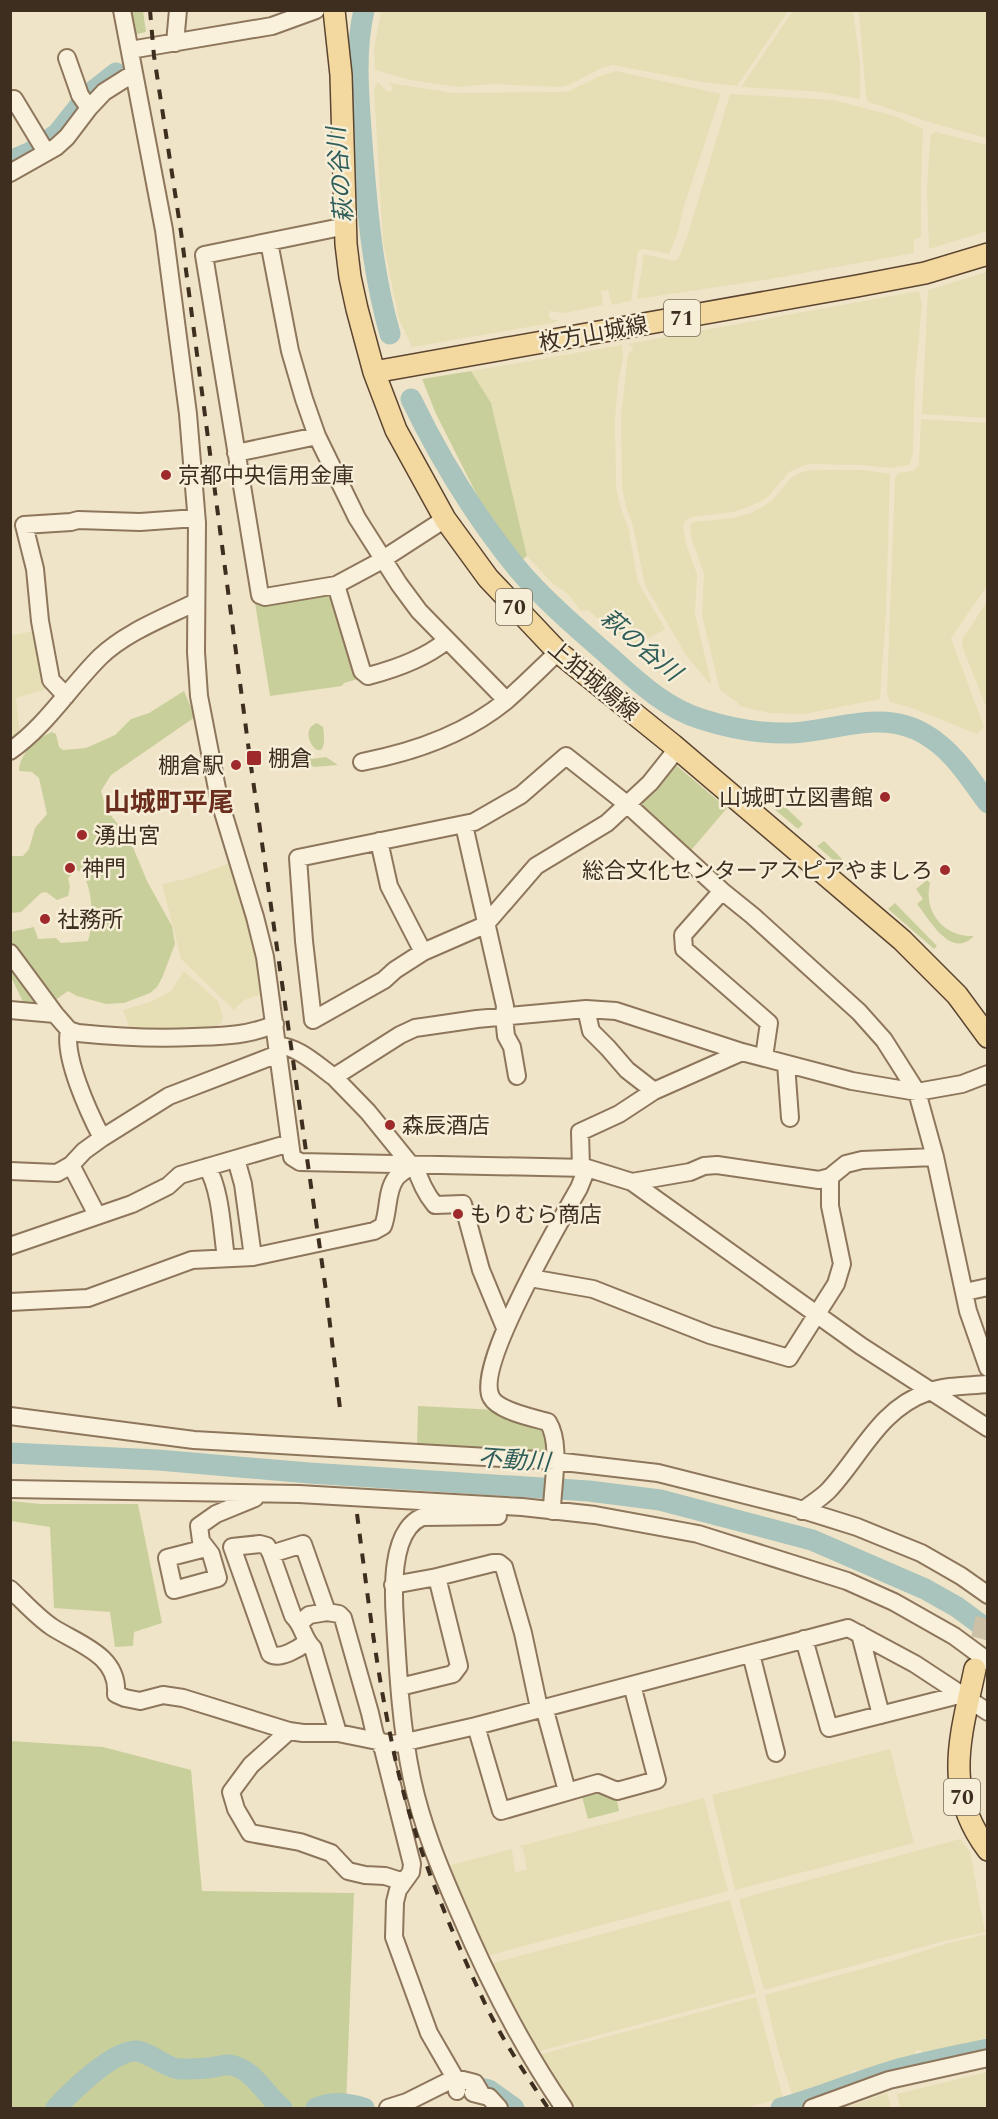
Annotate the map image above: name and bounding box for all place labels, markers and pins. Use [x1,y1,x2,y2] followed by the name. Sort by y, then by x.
[178,460,354,493] place label: 京都中央信用金庫
[159,468,173,482] marker: 京都中央信用金庫
[268,743,312,776] place label: 棚倉
[245,749,263,767] marker: 棚倉
[158,750,224,783] place label: 棚倉駅
[229,758,243,772] marker: 棚倉駅
[719,782,873,815] place label: 山城町立図書館
[878,790,892,804] marker: 山城町立図書館
[94,820,160,853] place label: 湧出宮
[75,828,89,842] marker: 湧出宮
[82,853,126,886] place label: 神門
[582,855,933,888] place label: 総合文化センターアスピアやましろ
[63,861,77,875] marker: 神門
[938,863,952,877] marker: 総合文化センターアスピアやましろ
[57,904,123,937] place label: 社務所
[38,912,52,926] marker: 社務所
[402,1110,490,1143] place label: 森辰酒店
[383,1118,397,1132] marker: 森辰酒店
[470,1199,602,1232] place label: もりむら商店
[451,1207,465,1221] marker: もりむら商店

